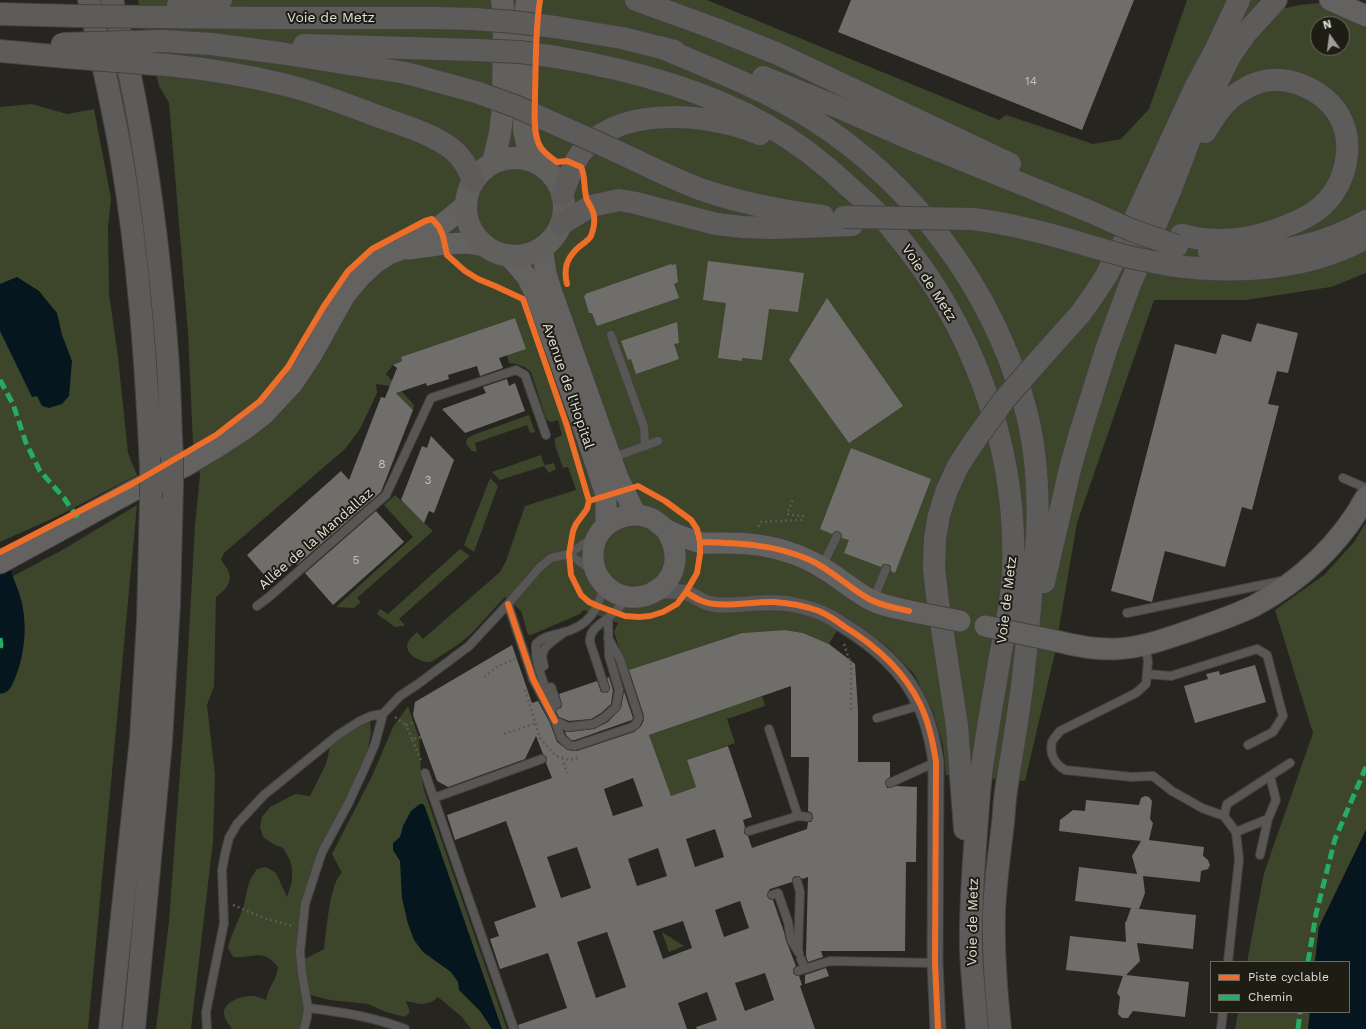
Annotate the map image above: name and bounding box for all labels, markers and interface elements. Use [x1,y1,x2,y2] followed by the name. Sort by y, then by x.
[287,10,375,26] street label: Voie de Metz
[1310,16,1350,56] north arrow
[1322,18,1333,32] text: N
[1025,74,1037,88] house number: 14
[898,241,960,325] street label: Voie de Metz
[539,321,597,451] street label: Avenue de l'Hopital
[378,457,386,471] house number: 8
[425,473,431,487] house number: 3
[255,485,377,593] street label: Allée de la Mandallaz
[353,553,359,567] house number: 5
[993,555,1021,645] street label: Voie de Metz
[964,878,982,966] street label: Voie de Metz
[1210,961,1350,1013] legend
[1248,970,1329,984] text: Piste cyclable
[1248,990,1293,1004] text: Chemin

